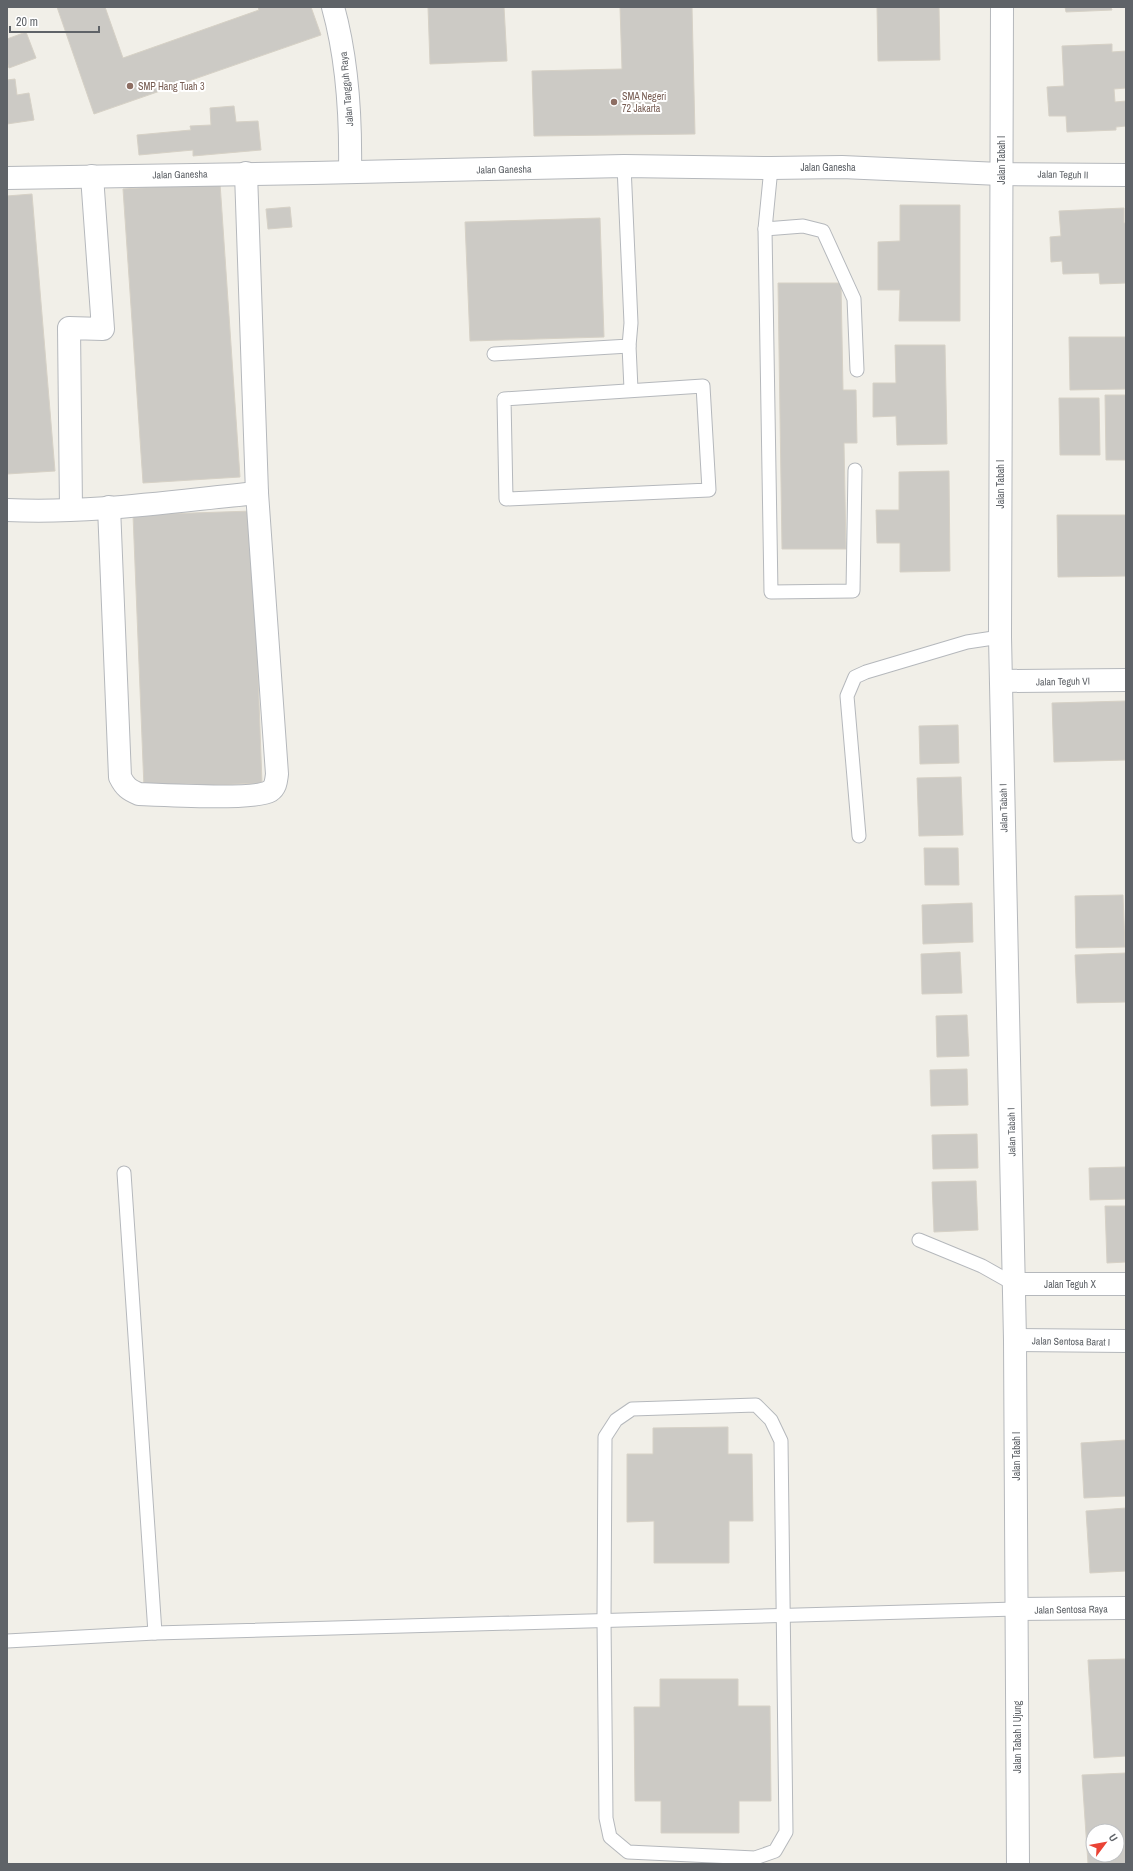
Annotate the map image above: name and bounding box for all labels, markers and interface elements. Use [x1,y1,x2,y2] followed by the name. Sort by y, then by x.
[10,8,99,34] scale bar
[16,14,38,30] text: 20 m
[337,51,356,127] street label: Jalan Tangguh Raya
[138,80,205,93] place label: SMP Hang Tuah 3
[125,81,135,91] marker: SMP Hang Tuah 3
[622,90,666,115] place label: SMA Negeri 72 Jakarta
[609,97,619,107] marker: SMA Negeri 72 Jakarta
[995,136,1008,184] street label: Jalan Tabah I
[800,161,856,174] street label: Jalan Ganesha
[476,163,532,176] street label: Jalan Ganesha
[152,168,208,181] street label: Jalan Ganesha
[1037,168,1089,181] street label: Jalan Teguh II
[994,460,1007,508] street label: Jalan Tabah I
[1036,675,1090,688] street label: Jalan Teguh VI
[997,783,1010,833] street label: Jalan Tabah I
[1005,1107,1018,1157] street label: Jalan Tabah I
[1044,1278,1096,1291] street label: Jalan Teguh X
[1032,1334,1110,1349] street label: Jalan Sentosa Barat I
[1010,1432,1023,1480] street label: Jalan Tabah I
[1034,1602,1108,1617] street label: Jalan Sentosa Raya
[1011,1700,1024,1773] street label: Jalan Tabah I Ujung
[1085,1823,1125,1863] north arrow
[1106,1831,1121,1844] text: U

